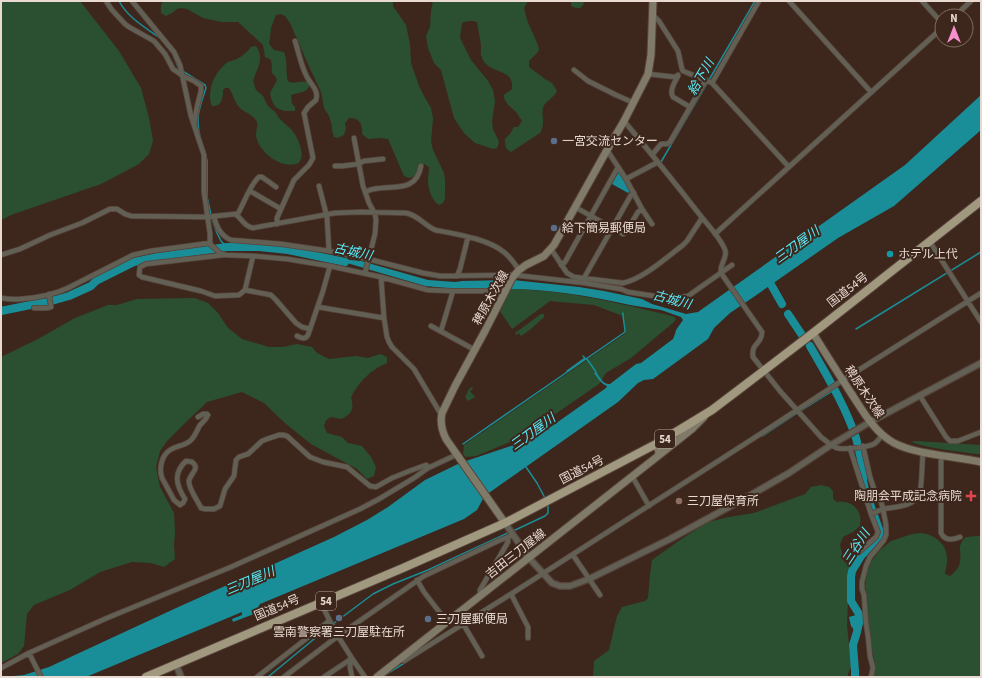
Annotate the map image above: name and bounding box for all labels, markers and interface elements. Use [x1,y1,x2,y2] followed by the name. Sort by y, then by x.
[934,8,974,48] north arrow
[950,11,958,26] text: N
[683,54,720,98] water label: 給下川
[562,133,658,150] place label: 一宮交流センター
[549,136,559,146] marker: 一宮交流センター
[562,220,646,237] place label: 給下簡易郵便局
[771,221,825,268] water label: 三刀屋川
[549,223,559,233] marker: 給下簡易郵便局
[332,239,376,265] water label: 古城川
[898,246,958,263] place label: ホテル上代
[885,249,895,259] marker: ホテル上代
[469,268,513,328] street label: 稗原木次線
[824,269,872,311] street label: 国道54号
[651,286,695,314] water label: 古城川
[840,362,888,422] street label: 稗原木次線
[507,408,561,455] water label: 三刀屋川
[655,430,675,448] road number: 54
[557,452,607,488] street label: 国道54号
[854,488,962,505] place label: 陶朋会平成記念病院
[965,490,977,502] marker: 陶朋会平成記念病院
[687,493,759,510] place label: 三刀屋保育所
[674,496,684,506] marker: 三刀屋保育所
[838,524,875,568] water label: 三谷川
[482,525,550,583] street label: 吉田三刀屋線
[223,562,279,599] water label: 三刀屋川
[252,591,302,625] street label: 国道54号
[316,592,336,610] road number: 54
[436,611,508,628] place label: 三刀屋郵便局
[334,613,344,623] marker: 雲南警察署三刀屋駐在所
[423,614,433,624] marker: 三刀屋郵便局
[273,624,405,641] place label: 雲南警察署三刀屋駐在所

